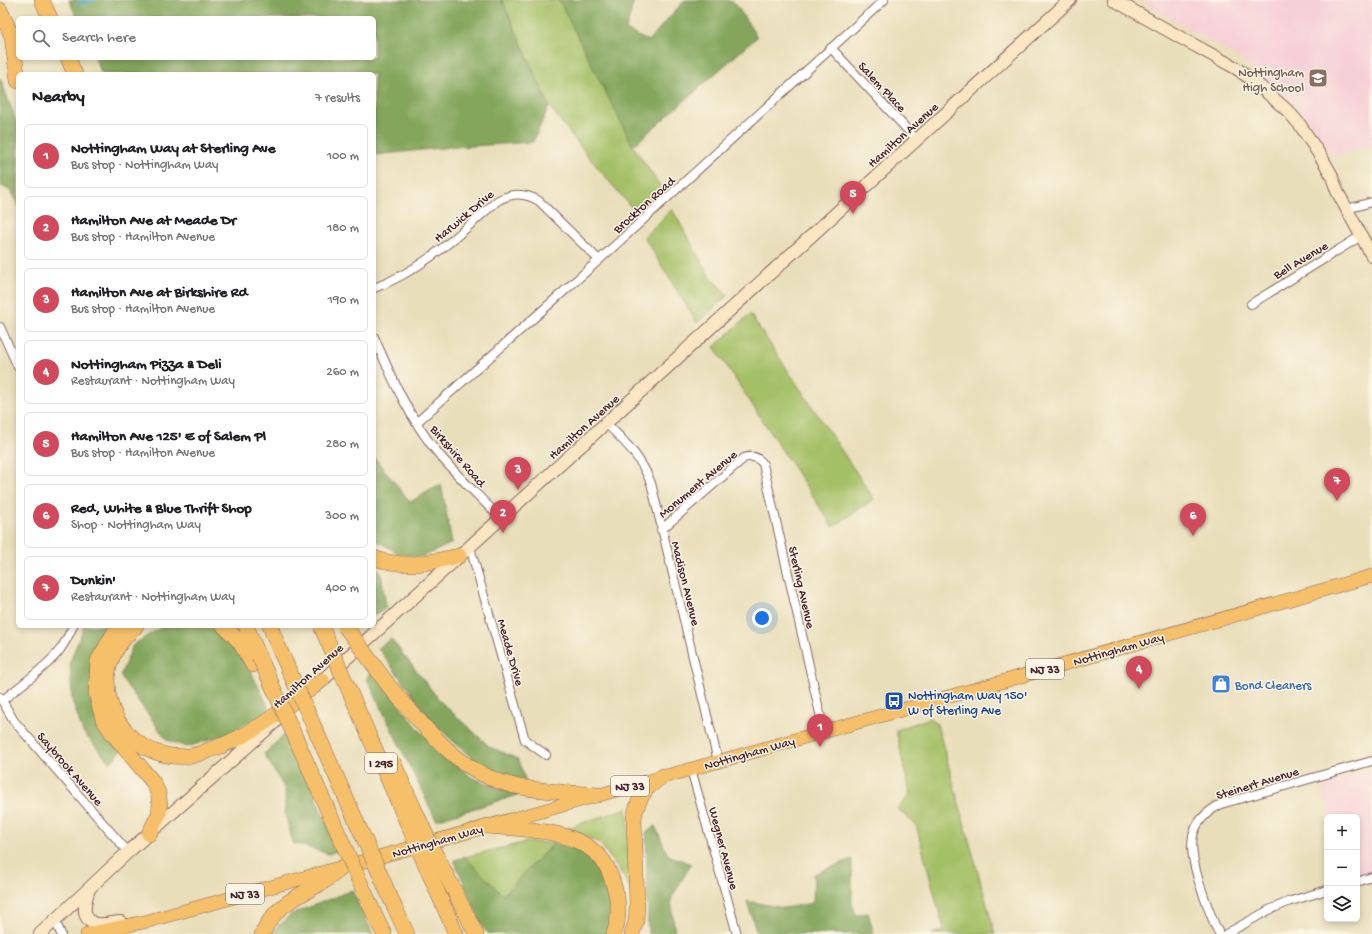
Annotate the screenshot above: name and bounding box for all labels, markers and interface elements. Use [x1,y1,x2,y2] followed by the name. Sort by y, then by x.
[16,16,376,60] search box
[30,27,52,49] icon: search
[62,29,136,47] text: Search here
[854,59,909,116] street label: Salem Place
[1238,66,1304,96] place label: Nottingham High School
[1307,67,1329,89] school or university icon: Nottingham High School
[32,88,85,108] text: Nearby
[315,91,360,106] text: 7 results
[865,100,942,172] street label: Hamilton Avenue
[71,140,275,158] text: Nottingham Way at Sterling Ave
[43,149,49,164] text: 1
[327,149,359,164] text: 100 m
[71,158,219,173] text: Bus stop · Nottingham Way
[610,173,680,238] street label: Brockton Road
[840,181,866,214] pin: 5
[432,187,498,246] street label: Harwick Drive
[71,212,236,230] text: Hamilton Ave at Meade Dr
[43,221,49,236] text: 2
[327,221,359,236] text: 180 m
[71,230,215,245] text: Bus stop · Hamilton Avenue
[1270,239,1332,284] street label: Bell Avenue
[71,284,247,302] text: Hamilton Ave at Birkshire Rd
[43,293,49,308] text: 3
[328,293,359,308] text: 190 m
[71,302,215,317] text: Bus stop · Hamilton Avenue
[71,356,222,374] text: Nottingham Pizza & Deli
[43,365,49,380] text: 4
[326,365,359,380] text: 260 m
[71,374,235,389] text: Restaurant · Nottingham Way
[546,392,623,464] street label: Hamilton Avenue
[425,422,489,492] street label: Birkshire Road
[71,428,266,446] text: Hamilton Ave 125' E of Salem Pl
[43,437,49,452] text: 5
[326,437,359,452] text: 280 m
[71,446,215,461] text: Bus stop · Hamilton Avenue
[656,448,741,522] street label: Monument Avenue
[505,457,531,490] pin: 3
[1324,468,1350,501] pin: 7
[71,500,252,518] text: Red, White & Blue Thrift Shop
[490,500,516,533] pin: 2
[1180,503,1206,536] pin: 6
[43,509,49,524] text: 6
[325,509,359,524] text: 300 m
[71,518,201,533] text: Shop · Nottingham Way
[667,540,702,628] street label: Madison Avenue
[784,545,817,630] street label: Sterling Avenue
[71,572,116,590] text: Dunkin'
[43,581,49,596] text: 7
[326,581,359,596] text: 400 m
[71,590,235,605] text: Restaurant · Nottingham Way
[752,608,772,628] your location
[493,618,526,688] street label: Meade Drive
[1072,630,1166,670] street label: Nottingham Way
[270,641,347,713] street label: Hamilton Avenue
[1126,656,1152,689] pin: 4
[1026,659,1064,679] road number: NJ 33
[1210,673,1232,695] shop icon: Bond Cleaners
[1234,679,1313,694] place label: Bond Cleaners
[908,689,1027,719] place label: Nottingham Way 150' W of Sterling Ave
[883,690,905,712] bus stop icon: Nottingham Way 150' W of Sterling Ave
[807,714,833,747] pin: 1
[33,730,105,810] street label: Saybrook Avenue
[703,734,797,774] street label: Nottingham Way
[365,753,397,773] road number: I 295
[1214,765,1301,804] street label: Steinert Avenue
[611,776,649,796] road number: NJ 33
[704,806,741,892] street label: Wegner Avenue
[1324,814,1360,922] map controls
[1324,814,1360,850] button: +
[391,822,485,862] street label: Nottingham Way
[1324,850,1360,886] button: −
[226,884,264,904] road number: NJ 33
[1324,886,1360,922] button: layers

